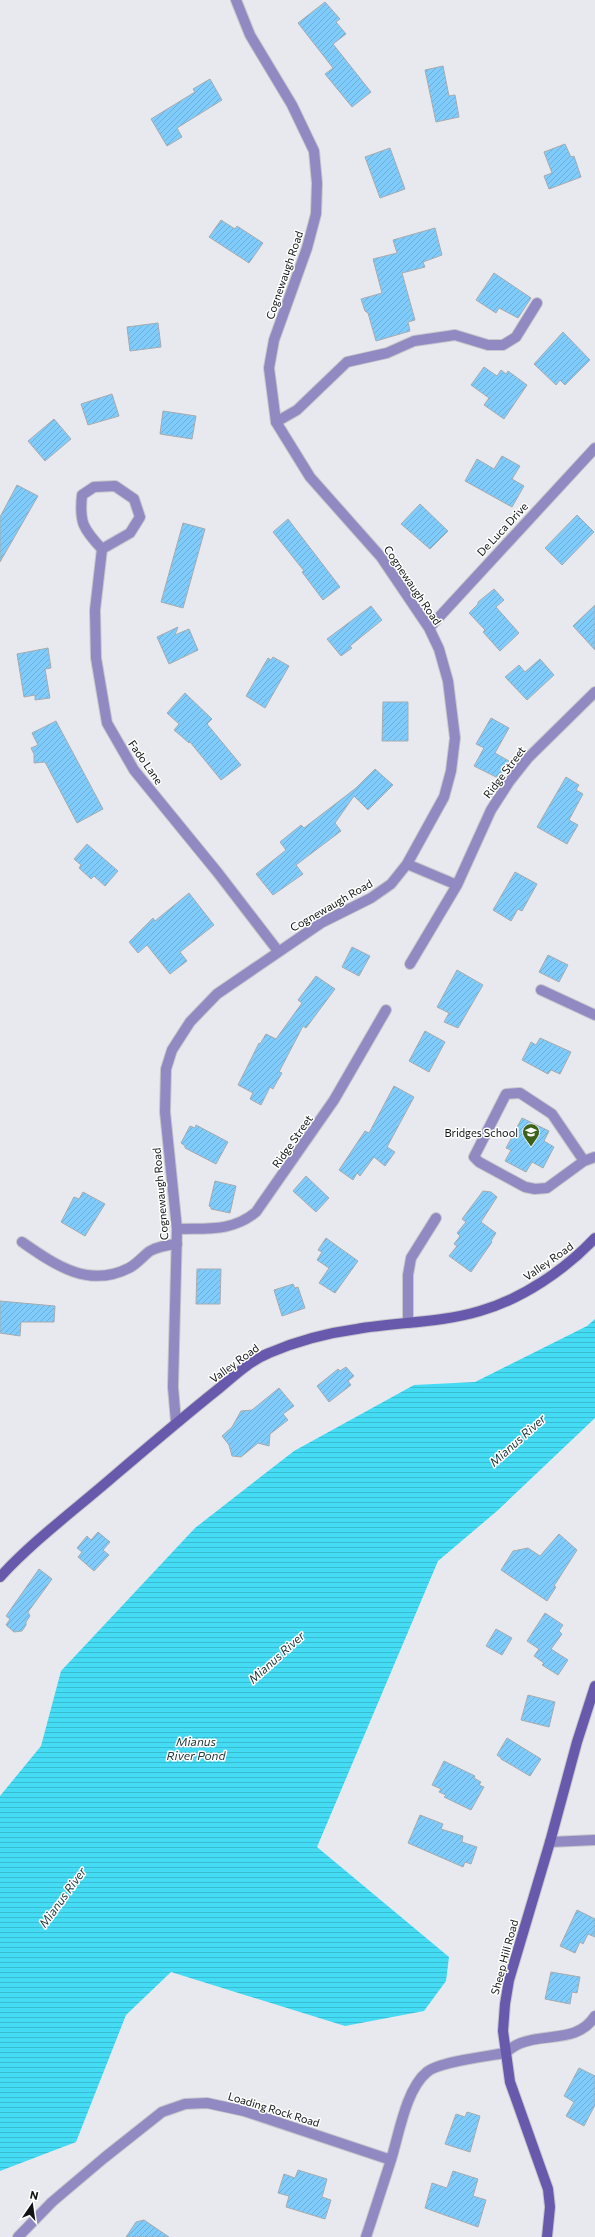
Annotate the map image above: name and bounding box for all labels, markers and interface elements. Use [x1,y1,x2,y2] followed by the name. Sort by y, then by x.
[263,229,305,321] street label: Cognewaugh Road
[474,499,530,558] street label: De Luca Drive
[382,543,444,627] street label: Cognewaugh Road
[126,737,166,787] street label: Fado Lane
[480,743,528,800] street label: Ridge Street
[288,876,374,934] street label: Cognewaugh Road
[269,1112,315,1170] street label: Ridge Street
[521,1122,541,1147] school or university icon: Bridges School
[444,1126,518,1139] place label: Bridges School
[149,1147,171,1241] street label: Cognewaugh Road
[521,1239,575,1283] street label: Valley Road
[207,1341,261,1385] street label: Valley Road
[486,1410,549,1469] water label: Mianus River
[245,1627,308,1686] water label: Mianus River
[167,1734,227,1762] water label: Mianus River Pond
[36,1863,89,1930] water label: Mianus River
[488,1918,520,1996] street label: Sheep Hill Road
[227,2089,321,2129] street label: Loading Rock Road
[12,2185,52,2225] north arrow
[29,2188,40,2202] text: N

